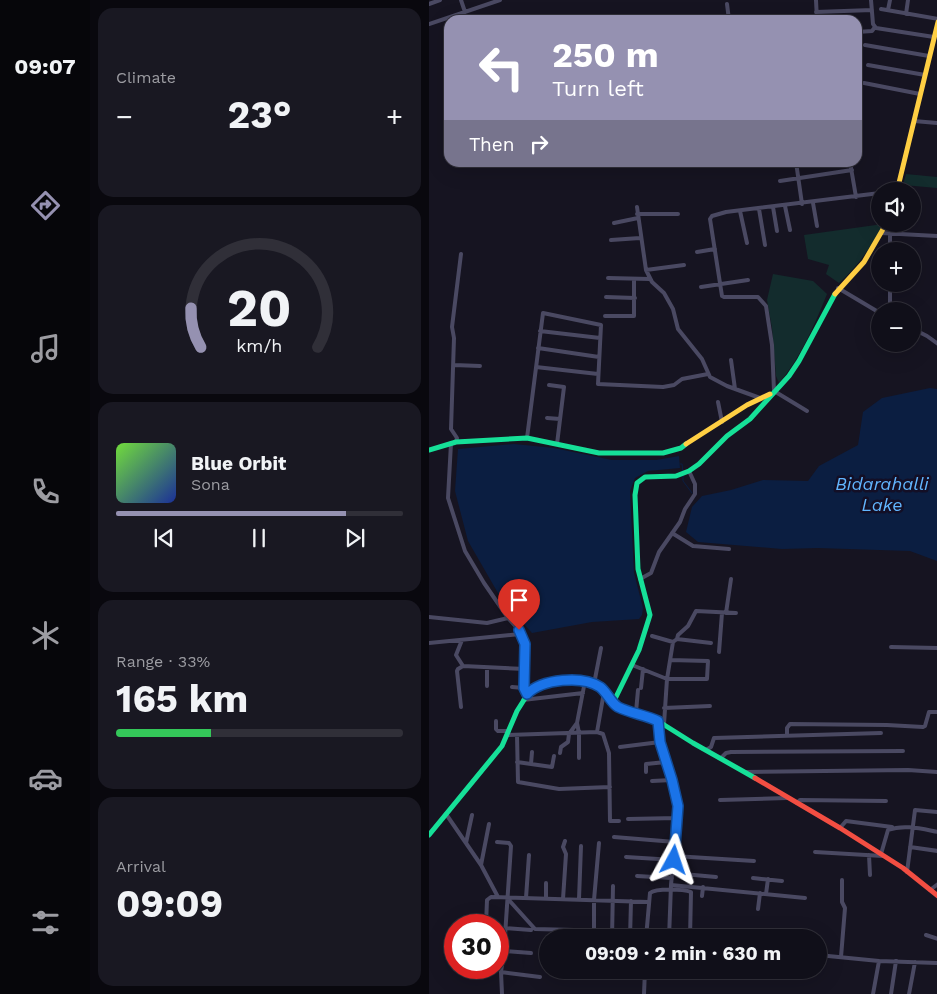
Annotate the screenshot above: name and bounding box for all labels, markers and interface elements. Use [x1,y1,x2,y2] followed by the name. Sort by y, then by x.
[552,34,659,76] text: 250 m
[469,35,534,100] icon: left
[14,54,76,79] text: 09:07
[116,68,176,87] text: Climate
[552,76,644,101] text: Turn left
[228,93,292,137] text: 23°
[116,100,133,133] text: −
[386,100,403,133] text: +
[525,130,553,158] icon: right
[469,133,515,156] text: Then
[871,182,921,352] map controls
[871,182,921,232] button: sound
[28,188,63,223] icon: directions
[871,242,921,292] button: +
[227,278,292,339] text: 20
[871,302,921,352] button: −
[28,331,63,366] icon: music
[236,335,283,356] text: km/h
[191,452,286,475] text: Blue Orbit
[835,473,930,515] water label: Bidarahalli Lake
[28,474,63,509] icon: phone
[191,475,230,494] text: Sona
[150,524,178,552] icon: previous
[245,524,273,552] icon: pause
[341,524,369,552] icon: next
[498,579,540,630] pin
[505,586,533,614] icon: arrive
[28,618,63,653] icon: climate
[116,652,210,671] text: Range · 33%
[116,677,248,721] text: 165 km
[28,761,63,796] icon: car
[647,833,699,885] position arrow
[116,857,166,876] text: Arrival
[116,882,223,926] text: 09:09
[28,905,63,940] icon: filters
[444,914,509,979] speed limit sign: 30
[585,942,781,965] text: 09:09 · 2 min · 630 m

